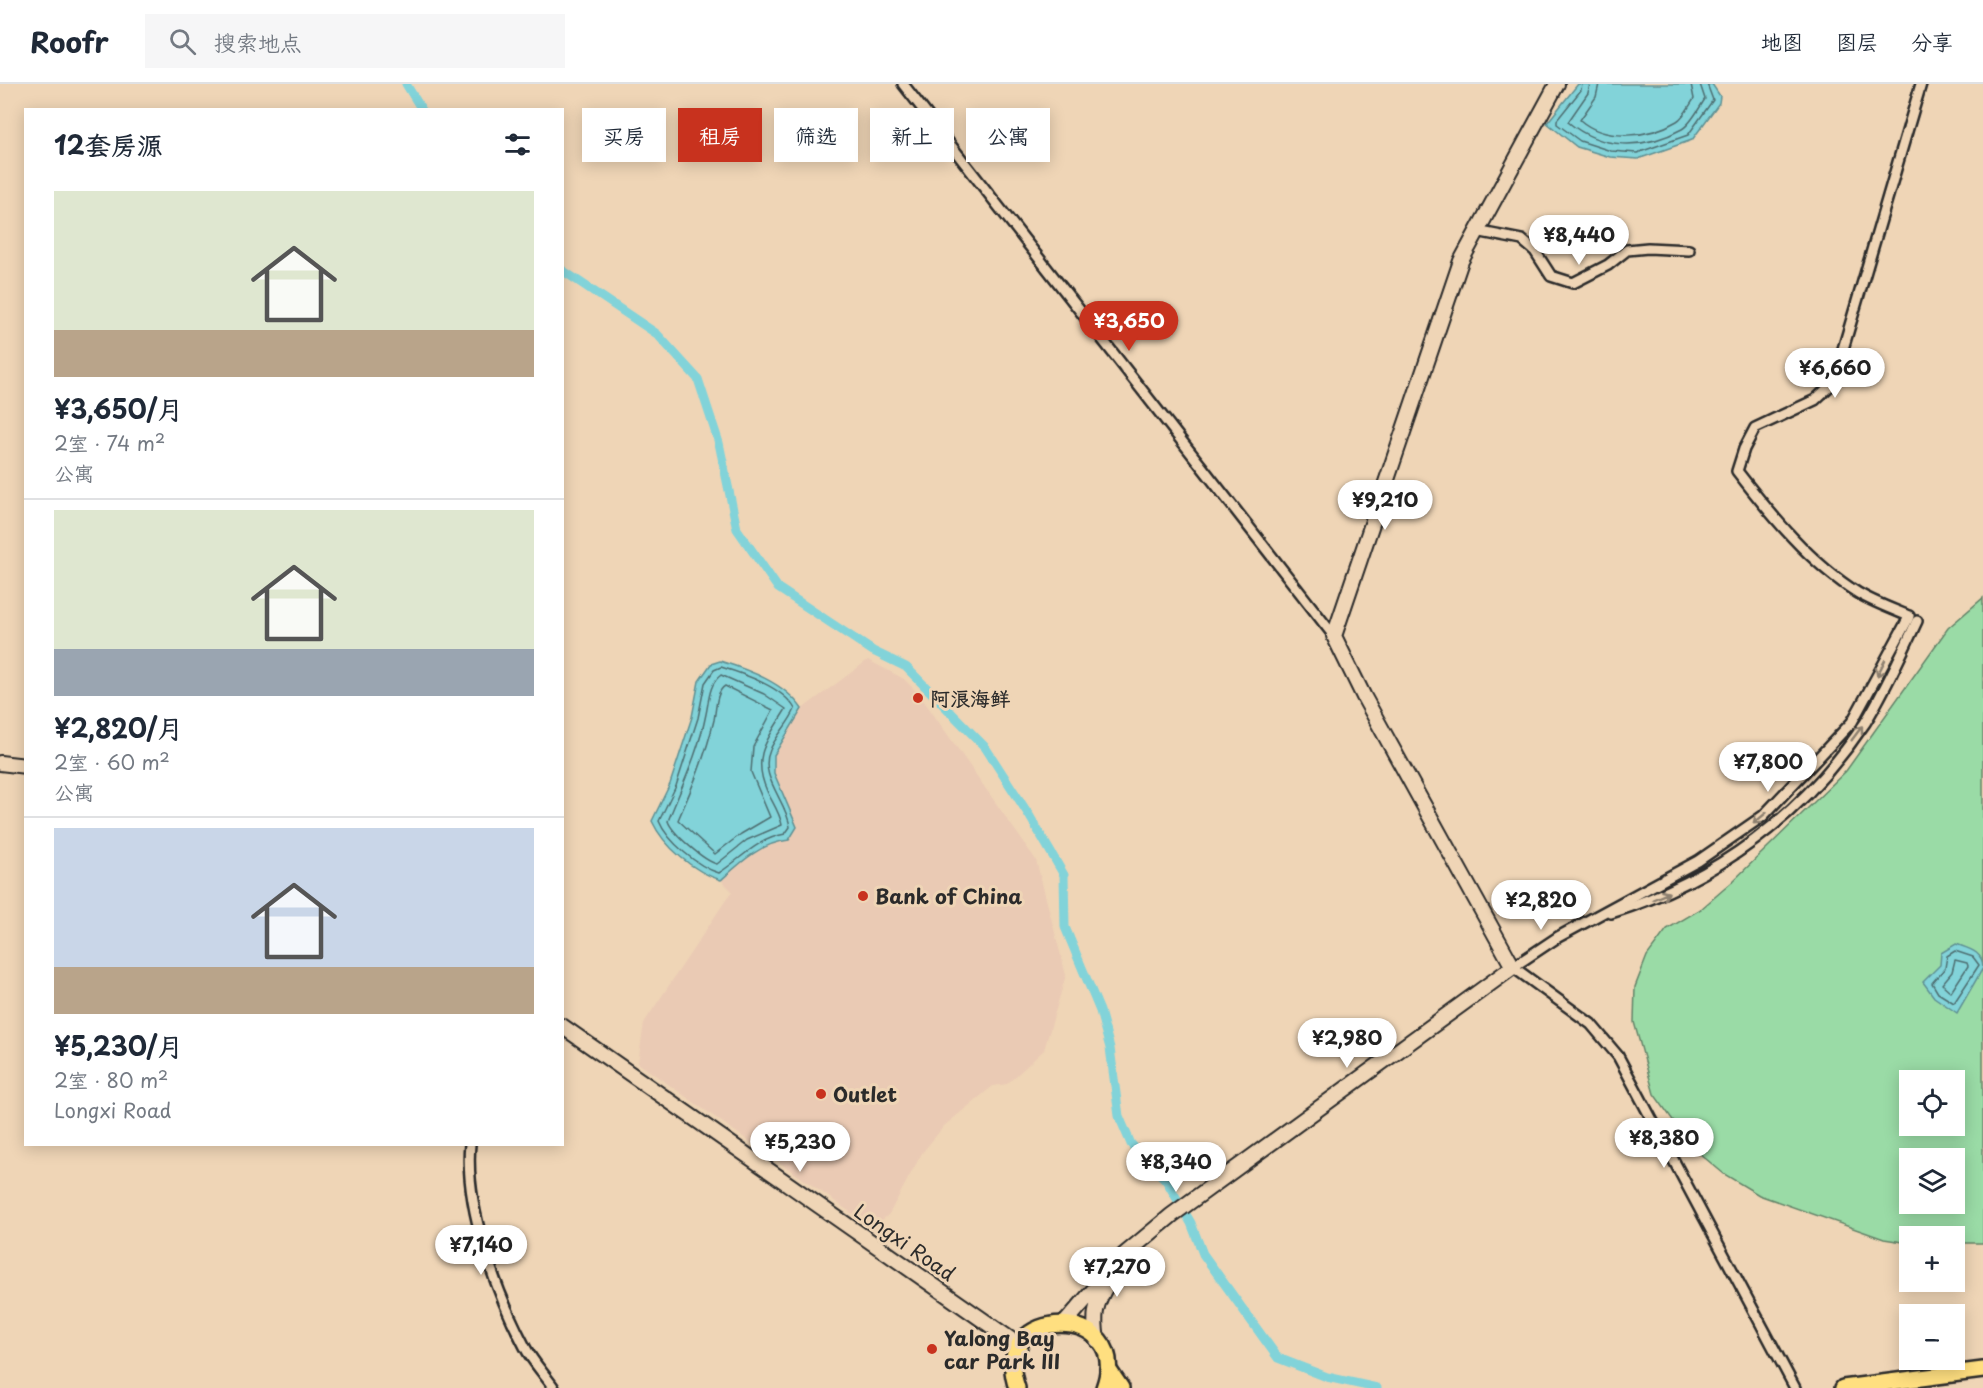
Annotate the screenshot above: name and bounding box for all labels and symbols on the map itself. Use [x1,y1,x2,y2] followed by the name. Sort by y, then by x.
[1530,215,1628,266] pin: ¥8,440
[1080,301,1178,352] pin: ¥3,650
[1786,348,1884,399] pin: ¥6,660
[1336,480,1434,531] pin: ¥9,210
[1875,658,1887,676] one-way arrow
[930,683,1011,713] place label: 阿浪海鲜
[911,691,925,705] marker: 阿浪海鲜
[1851,726,1863,742] one-way arrow
[1719,742,1817,793] pin: ¥7,800
[1753,811,1768,825] one-way arrow
[1492,880,1590,931] pin: ¥2,820
[875,881,1022,911] place label: Bank of China
[856,889,870,903] marker: Bank of China
[1652,889,1670,900] one-way arrow
[1298,1018,1396,1069] pin: ¥2,980
[833,1079,898,1109] place label: Outlet
[814,1087,828,1101] marker: Outlet
[1615,1118,1713,1169] pin: ¥8,380
[751,1122,849,1173] pin: ¥5,230
[1127,1142,1225,1193] pin: ¥8,340
[848,1196,962,1288] street label: Longxi Road
[432,1225,530,1276] pin: ¥7,140
[1068,1247,1166,1298] pin: ¥7,270
[944,1323,1060,1376] place label: Yalong Bay car Park III
[925,1342,939,1356] marker: Yalong Bay car Park III

